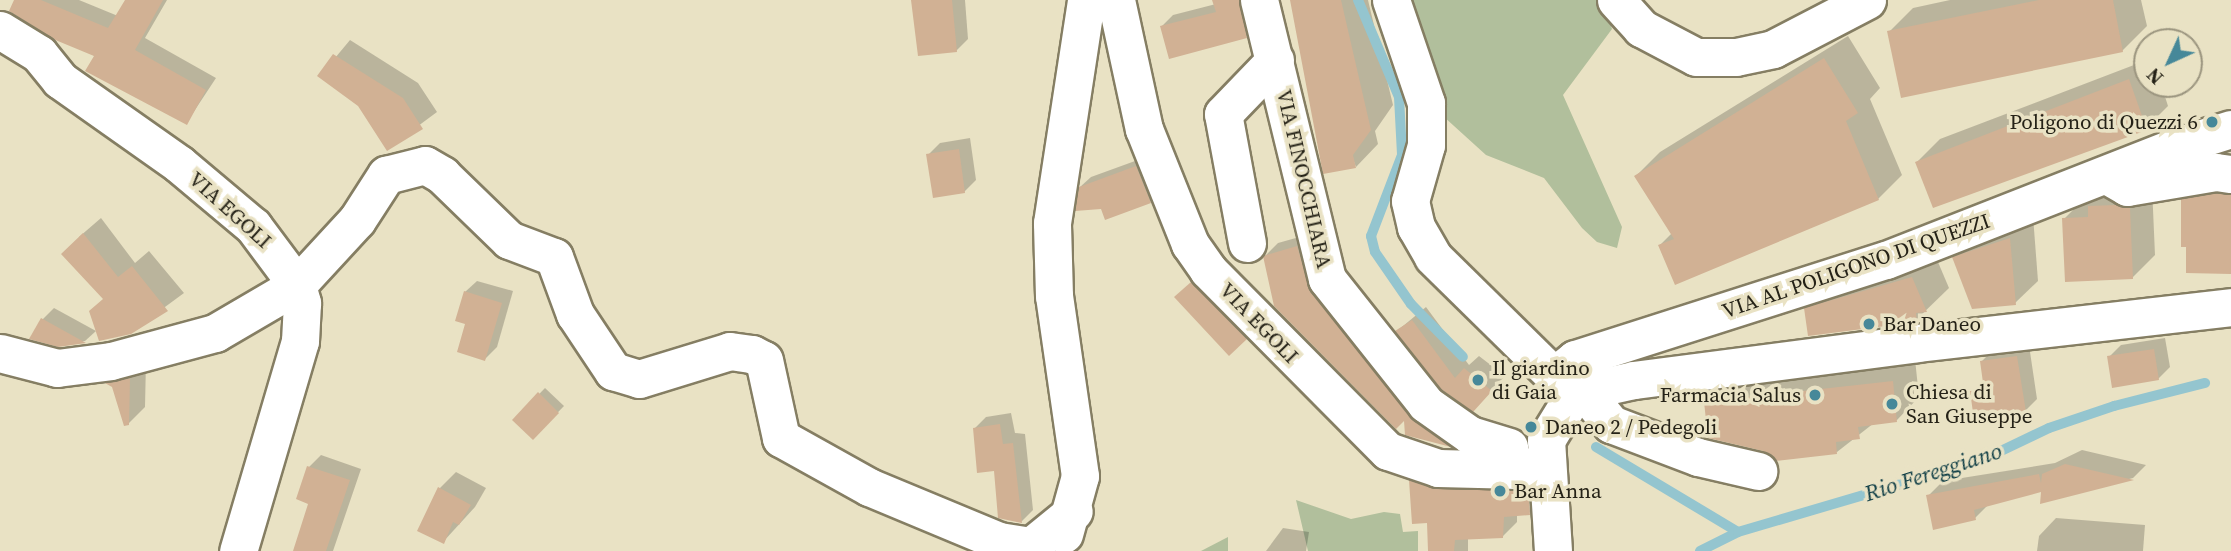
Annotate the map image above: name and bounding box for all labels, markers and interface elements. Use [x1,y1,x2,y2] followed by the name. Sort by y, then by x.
[2133,28,2203,98] north arrow
[2140,62,2169,91] text: N
[1271,87,1337,271] street label: VIA FINOCCHIARA
[2009,109,2198,135] place label: Poligono di Quezzi 6
[2204,114,2220,130] marker: Poligono di Quezzi 6
[184,166,276,254] street label: VIA EGOLI
[1719,208,1993,324] street label: VIA AL POLIGONO DI QUEZZI
[1214,277,1304,369] street label: VIA EGOLI
[1883,311,1981,337] place label: Bar Daneo
[1861,316,1877,332] marker: Bar Daneo
[1492,355,1590,405] place label: Il giardino di Gaia
[1470,372,1486,388] marker: Il giardino di Gaia
[1906,379,2032,429] place label: Chiesa di San Giuseppe
[1660,382,1801,408] place label: Farmacia Salus
[1807,387,1823,403] marker: Farmacia Salus
[1884,396,1900,412] marker: Chiesa di San Giuseppe
[1545,414,1717,440] place label: Daneo 2 / Pedegoli
[1523,419,1539,435] marker: Daneo 2 / Pedegoli
[1861,437,2005,507] water label: Rio Fereggiano
[1514,478,1602,504] place label: Bar Anna
[1492,483,1508,499] marker: Bar Anna

